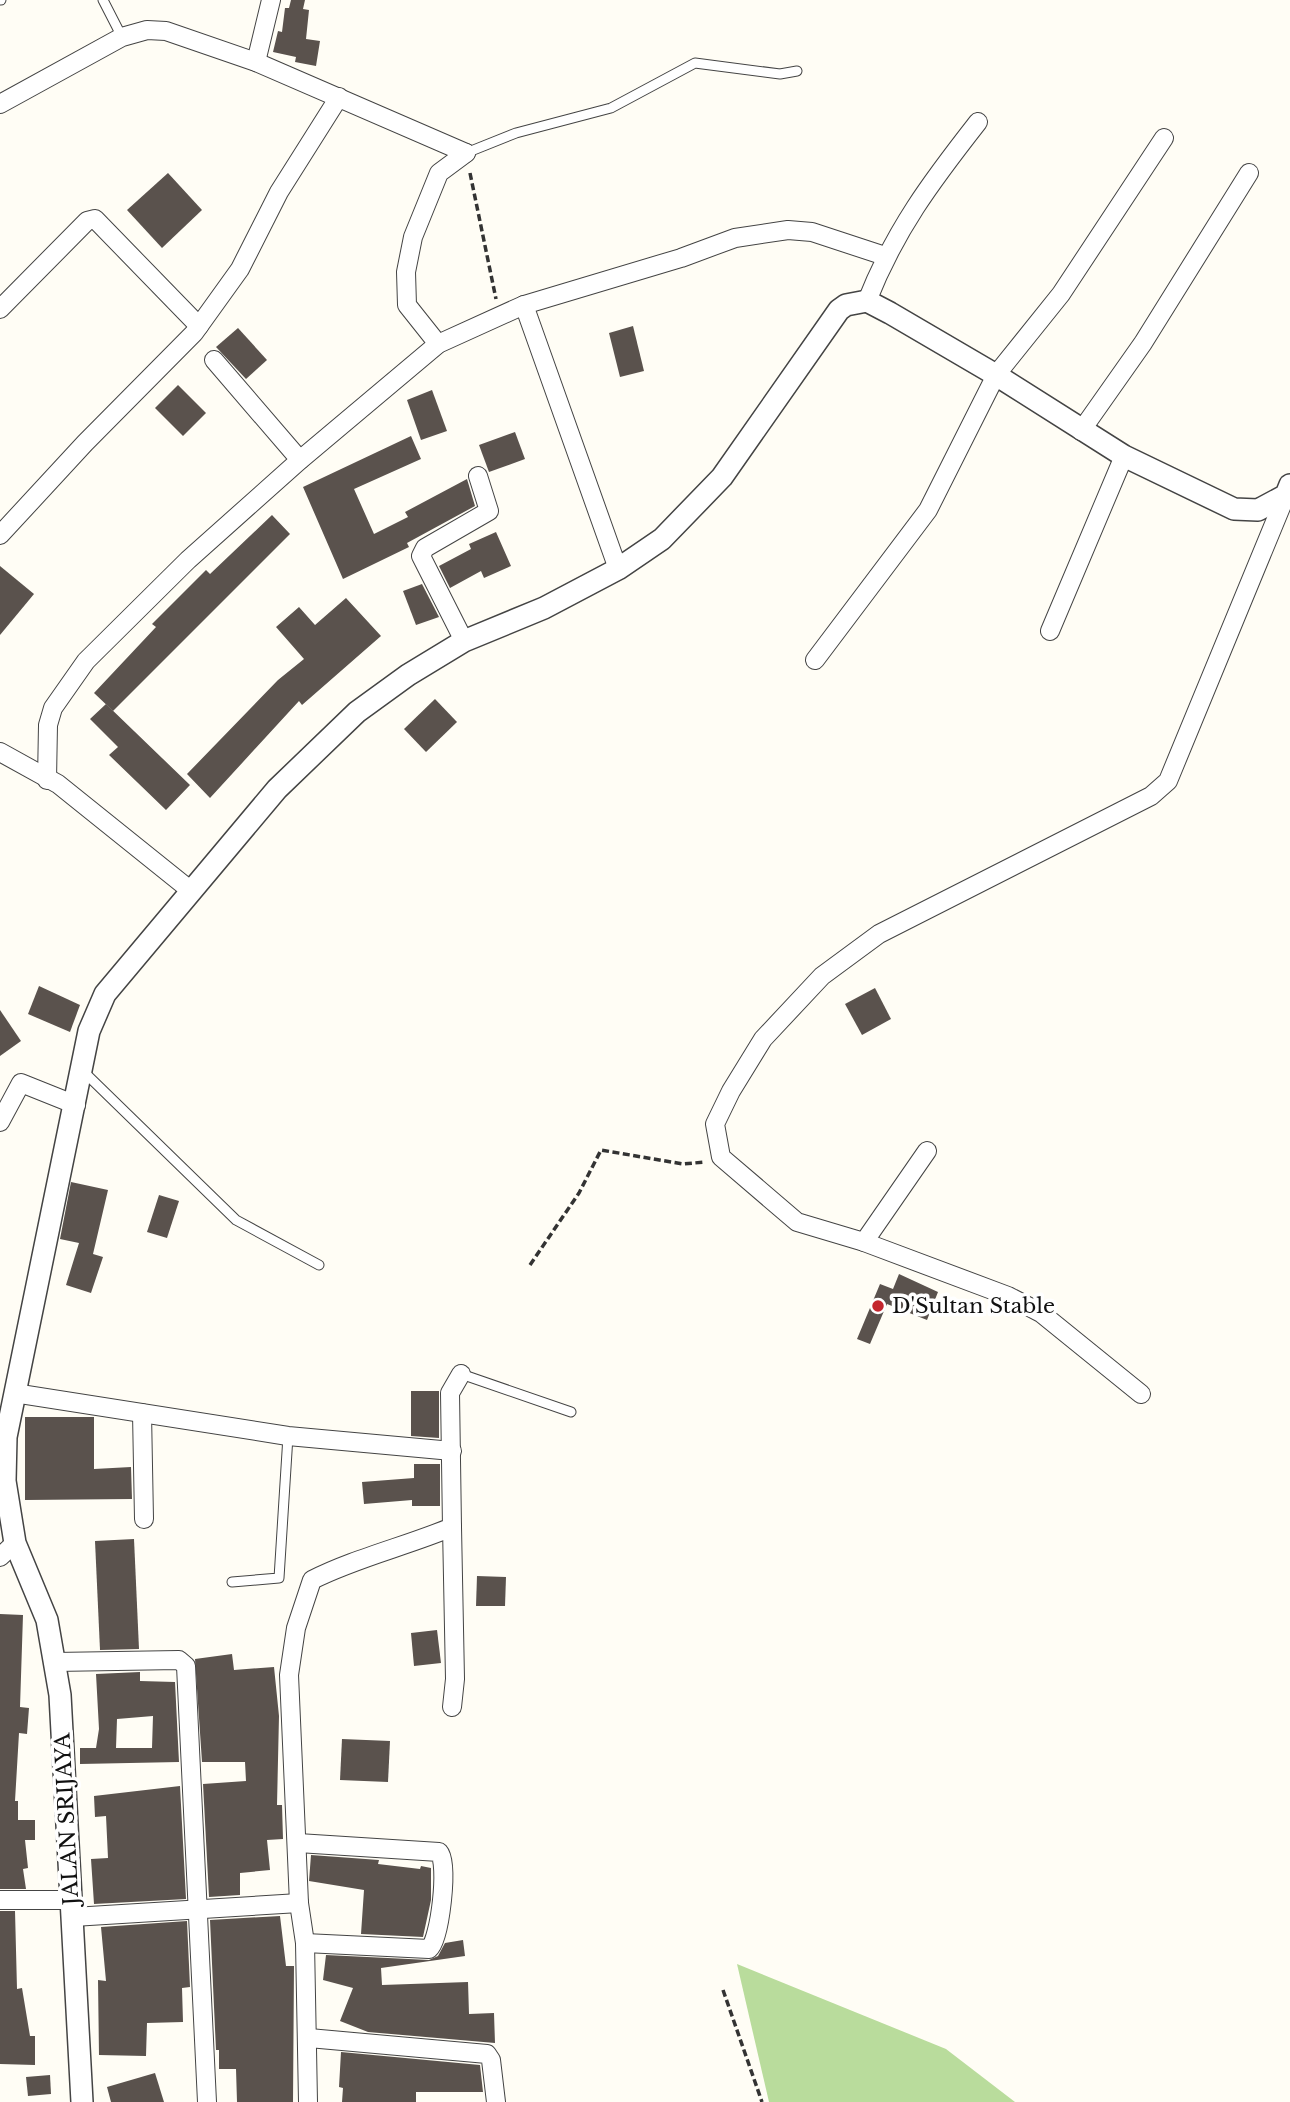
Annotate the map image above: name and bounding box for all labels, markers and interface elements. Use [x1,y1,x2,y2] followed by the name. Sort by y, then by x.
[892,1293,1055,1319] place label: D'Sultan Stable
[870,1298,886,1314] marker: D'Sultan Stable
[49,1731,85,1909] street label: JALAN SRIJAYA

